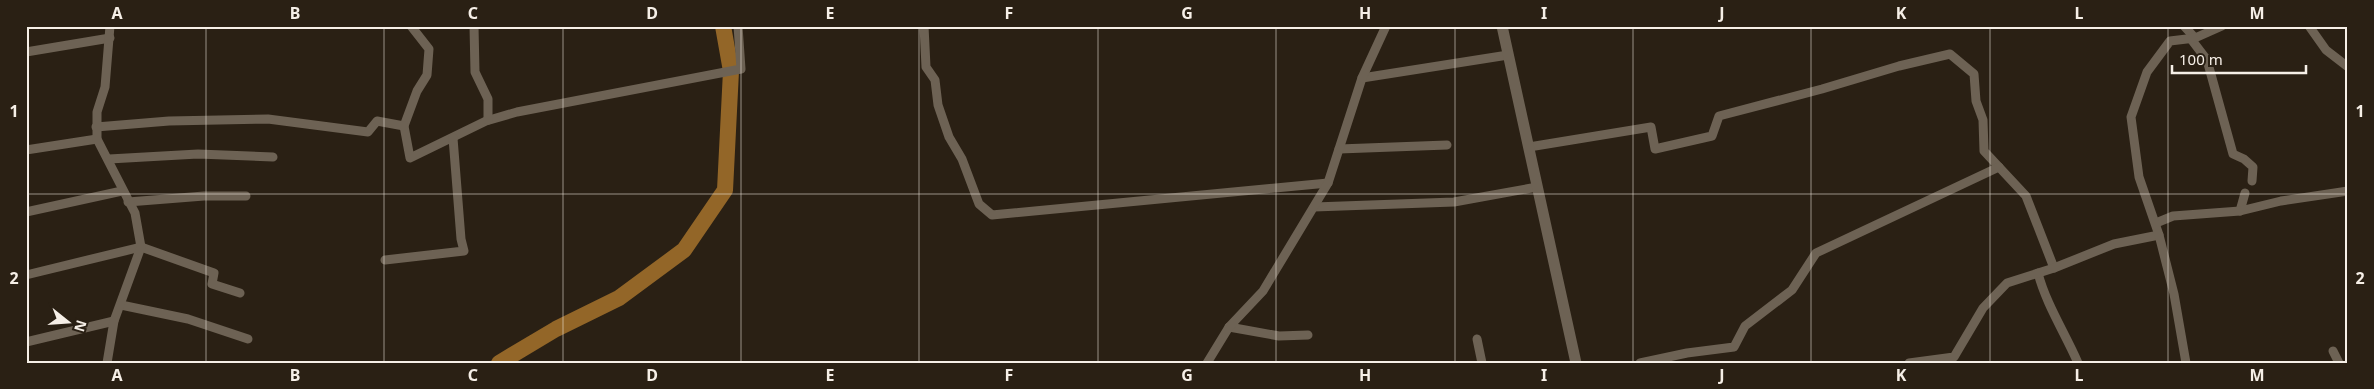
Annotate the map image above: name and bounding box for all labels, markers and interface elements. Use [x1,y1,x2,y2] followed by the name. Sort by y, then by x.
[111,2,123,24] text: A
[290,2,300,24] text: B
[468,2,478,24] text: C
[646,2,658,24] text: D
[826,2,835,24] text: E
[1005,2,1013,24] text: F
[1181,2,1193,24] text: G
[1359,2,1371,24] text: H
[1541,2,1547,24] text: I
[1717,2,1725,24] text: J
[1896,2,1907,24] text: K
[2075,2,2084,24] text: L
[2249,2,2265,24] text: M
[2172,42,2305,74] scale bar
[2179,49,2223,69] text: 100 m
[9,100,19,122] text: 1
[2355,100,2365,122] text: 1
[9,267,19,289] text: 2
[2355,267,2365,289] text: 2
[42,296,92,346] north arrow
[70,318,92,334] text: N
[111,364,123,386] text: A
[290,364,300,386] text: B
[468,364,478,386] text: C
[646,364,658,386] text: D
[826,364,835,386] text: E
[1005,364,1013,386] text: F
[1181,364,1193,386] text: G
[1359,364,1371,386] text: H
[1541,364,1547,386] text: I
[1717,364,1725,386] text: J
[1896,364,1907,386] text: K
[2075,364,2084,386] text: L
[2249,364,2265,386] text: M

